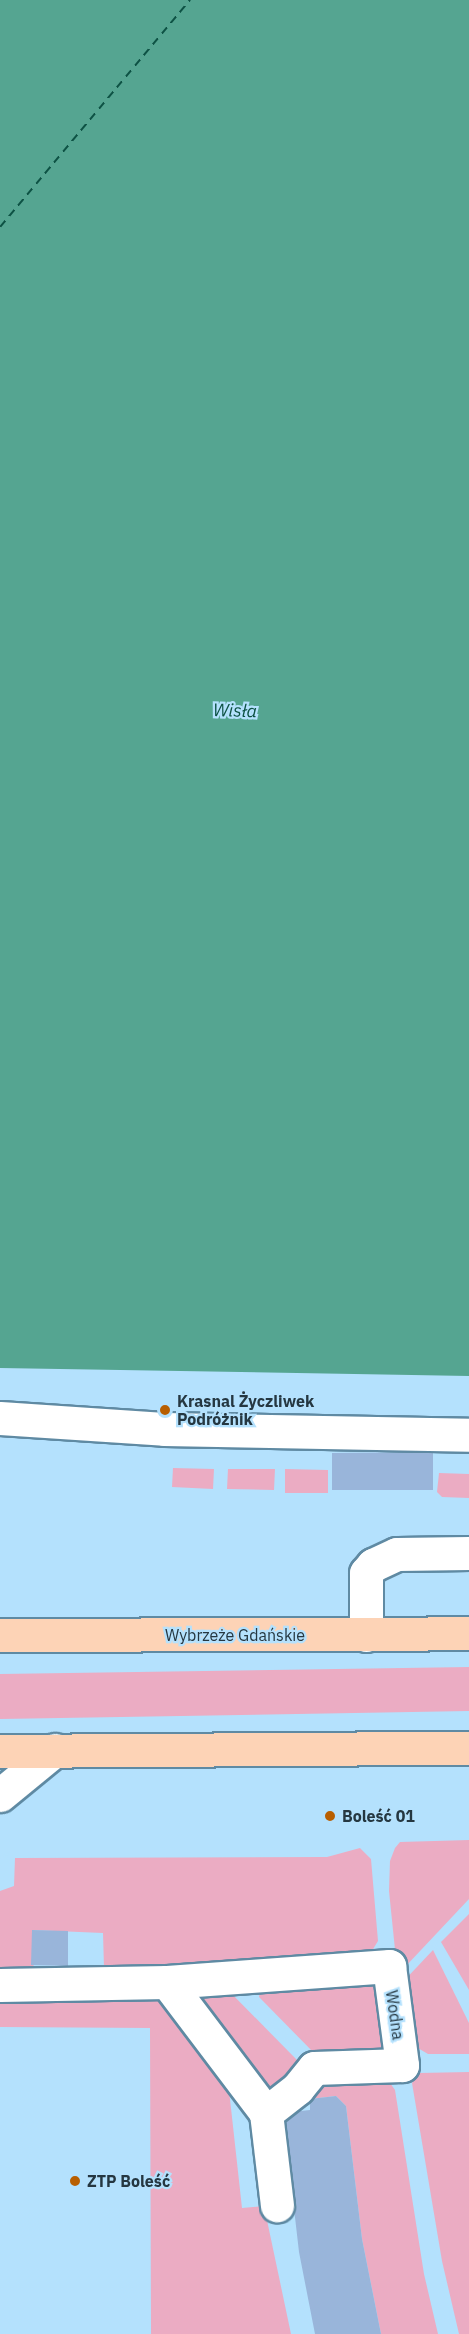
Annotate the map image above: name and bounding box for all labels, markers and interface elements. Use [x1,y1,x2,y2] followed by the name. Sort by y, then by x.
[213,699,257,723] water label: Wisła
[177,1391,314,1429] place label: Krasnal Życzliwek Podróżnik
[158,1403,172,1417] marker: Krasnal Życzliwek Podróżnik
[165,1625,305,1645] street label: Wybrzeże Gdańskie
[342,1806,415,1826] place label: Boleść 01
[323,1809,337,1823] marker: Boleść 01
[382,1989,408,2041] street label: Wodna
[87,2171,170,2191] place label: ZTP Boleść
[68,2174,82,2188] marker: ZTP Boleść

